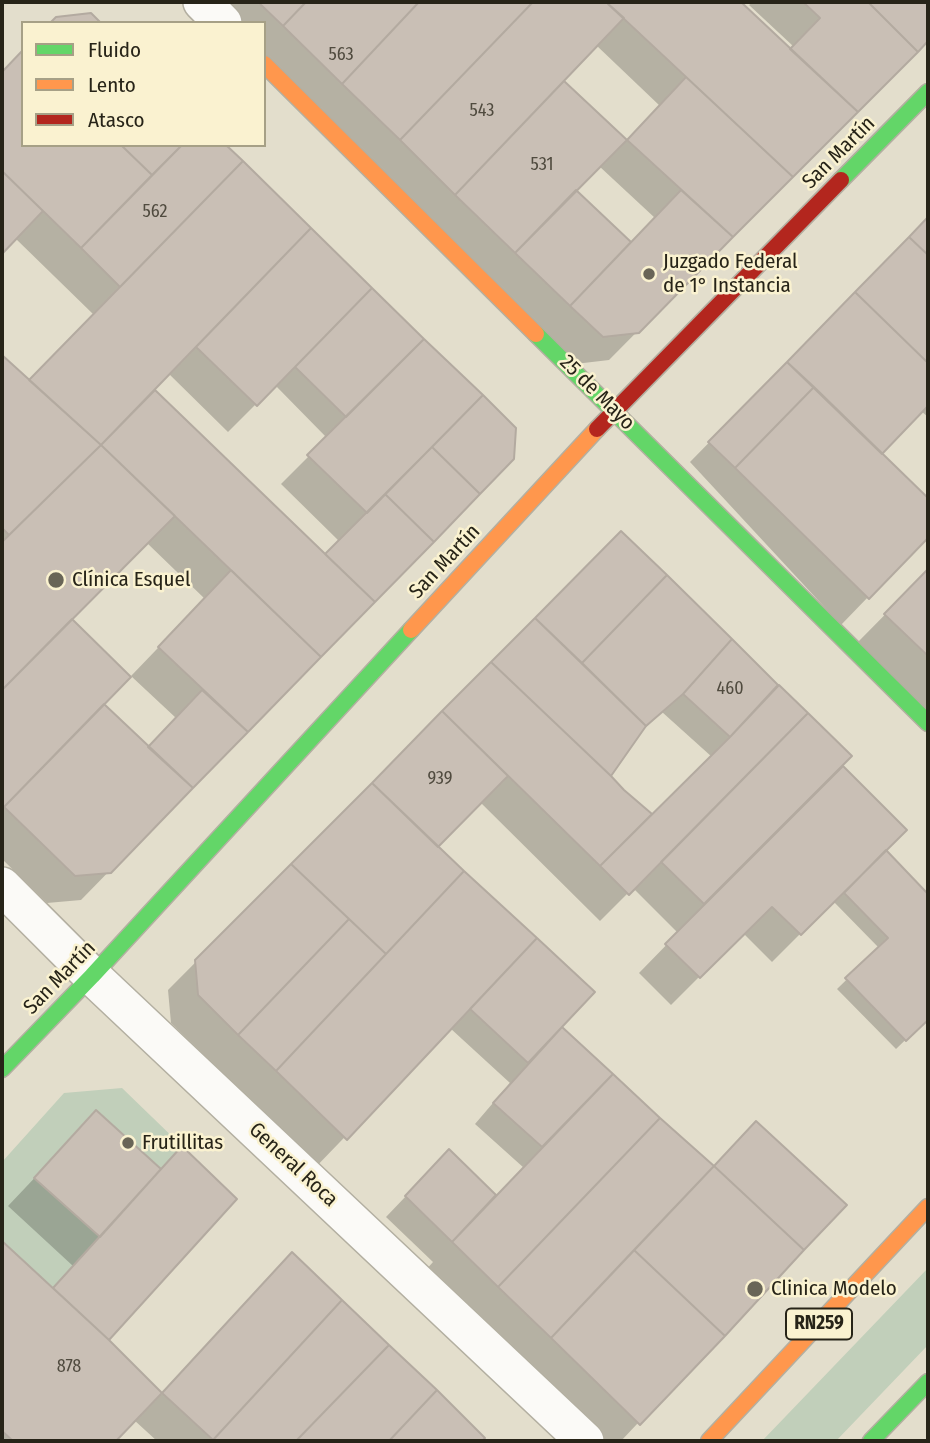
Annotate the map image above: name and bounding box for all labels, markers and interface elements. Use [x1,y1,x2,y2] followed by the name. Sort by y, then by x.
[21,21,266,147] legend
[88,37,141,63] text: Fluido
[328,44,354,66] house number: 563
[88,72,136,98] text: Lento
[470,100,494,122] house number: 543
[88,107,145,133] text: Atasco
[797,111,881,195] street label: San Martín
[531,154,553,176] house number: 531
[143,201,167,223] house number: 562
[663,249,798,299] place label: Juzgado Federal de 1° Instancia
[641,266,657,282] marker: Juzgado Federal de 1° Instancia
[554,350,640,436] street label: 25 de Mayo
[404,520,486,604] street label: San Martín
[72,567,191,593] place label: Clínica Esquel
[46,570,66,590] marker: Clínica Esquel
[716,678,744,700] house number: 460
[427,768,453,790] house number: 939
[19,936,101,1020] street label: San Martín
[243,1117,343,1213] street label: General Roca
[142,1130,223,1156] place label: Frutillitas
[120,1135,136,1151] marker: Frutillitas
[771,1276,897,1302] place label: Clinica Modelo
[745,1279,765,1299] marker: Clinica Modelo
[786,1308,852,1340] road number: RN259
[57,1356,81,1378] house number: 878

